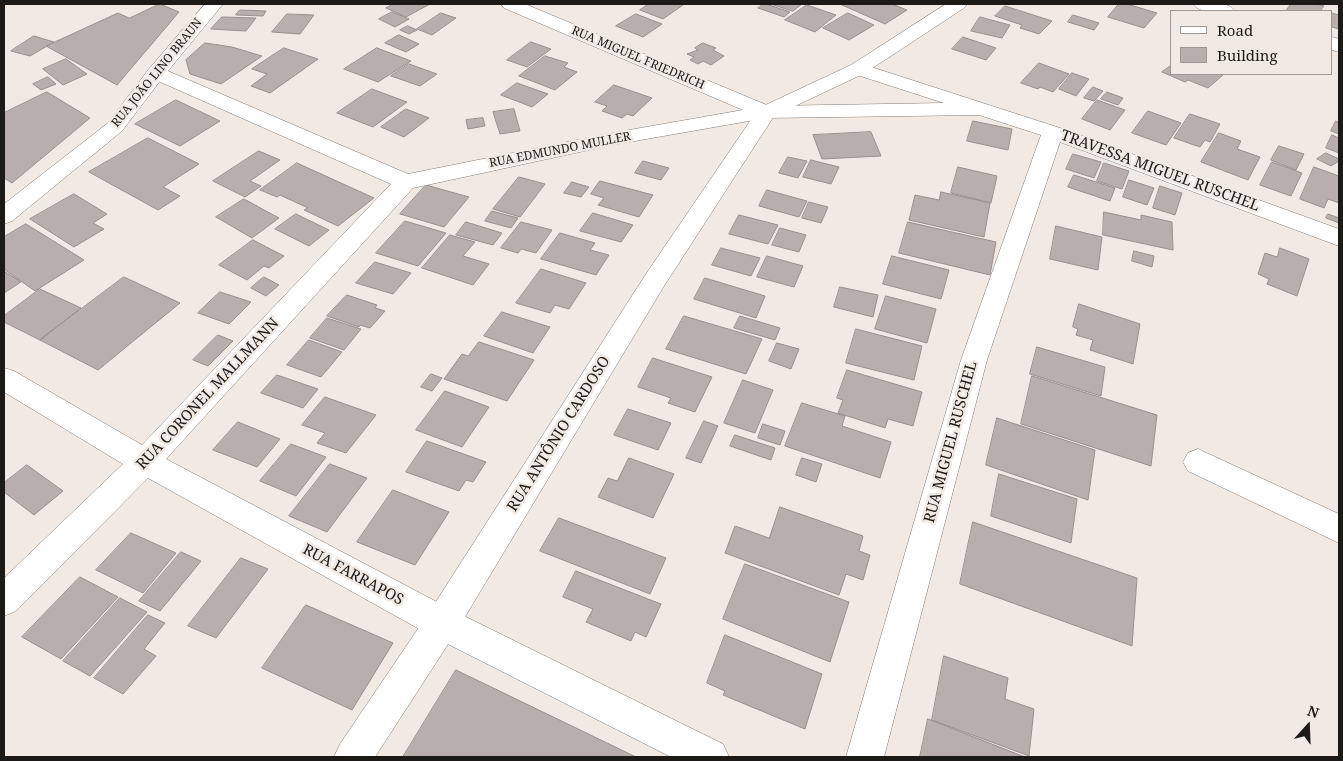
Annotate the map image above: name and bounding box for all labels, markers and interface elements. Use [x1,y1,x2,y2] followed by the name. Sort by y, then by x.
[1170,10,1333,75] legend
[109,16,205,130] street label: RUA JOÃO LINO BRAUN
[1217,20,1253,40] text: Road
[569,23,707,93] street label: RUA MIGUEL FRIEDRICH
[1217,45,1278,65] text: Building
[1058,127,1262,215] street label: TRAVESSA MIGUEL RUSCHEL
[488,129,632,171] street label: RUA EDMUNDO MULLER
[133,315,283,473] street label: RUA CORONEL MALLMANN
[504,353,614,515] street label: RUA ANTÔNIO CARDOSO
[921,359,981,525] street label: RUA MIGUEL RUSCHEL
[300,541,406,609] street label: RUA FARRAPOS
[1283,701,1333,751] north arrow
[1305,701,1322,722] text: N

